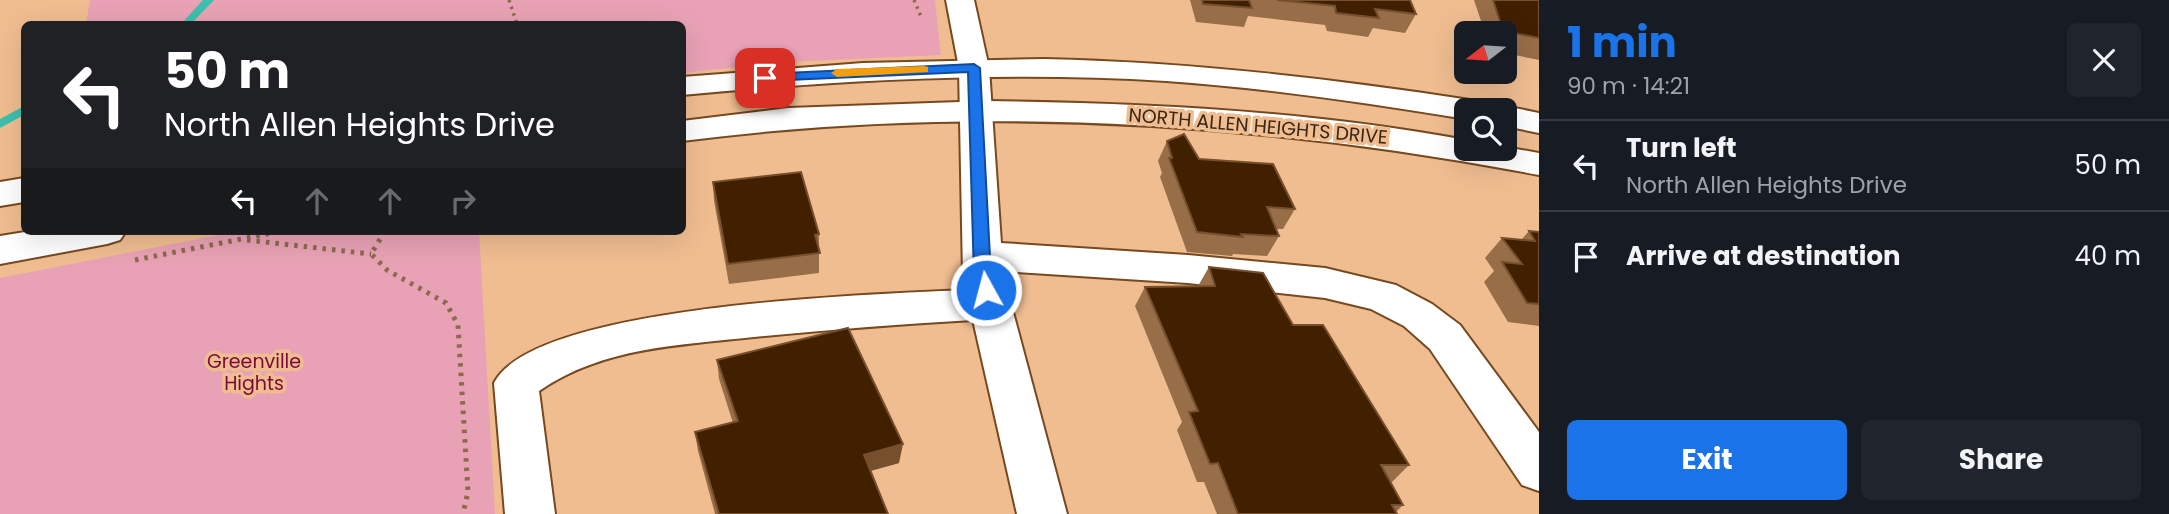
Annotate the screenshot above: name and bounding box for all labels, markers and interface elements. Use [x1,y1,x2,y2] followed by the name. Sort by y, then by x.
[1567,13,1677,72] text: 1 min
[1454,21,1517,84] north arrow
[1454,21,1517,161] map controls
[2067,23,2141,97] button: close
[164,37,290,105] text: 50 m
[735,48,795,108] pin
[49,49,140,140] icon: left
[746,59,784,97] icon: arrive
[1567,70,1690,102] text: 90 m · 14:21
[1454,98,1517,161] button: search
[1127,101,1389,151] street label: NORTH ALLEN HEIGHTS DRIVE
[164,102,555,147] text: North Allen Heights Drive
[1626,130,1737,166] text: Turn left
[1567,147,1605,185] icon: left
[2075,147,2141,183] text: 50 m
[1626,169,1907,201] text: North Allen Heights Drive
[225,182,263,220] icon: left
[298,182,336,220] icon: ahead
[371,182,409,220] icon: ahead
[444,182,482,220] icon: right
[1567,238,1605,276] icon: arrive
[1626,238,1901,274] text: Arrive at destination
[2075,238,2141,274] text: 40 m
[949,253,1023,327] position arrow
[207,348,301,397] park label: Greenville Hights
[1567,420,1847,500] button: Exit
[1861,420,2141,500] button: Share

